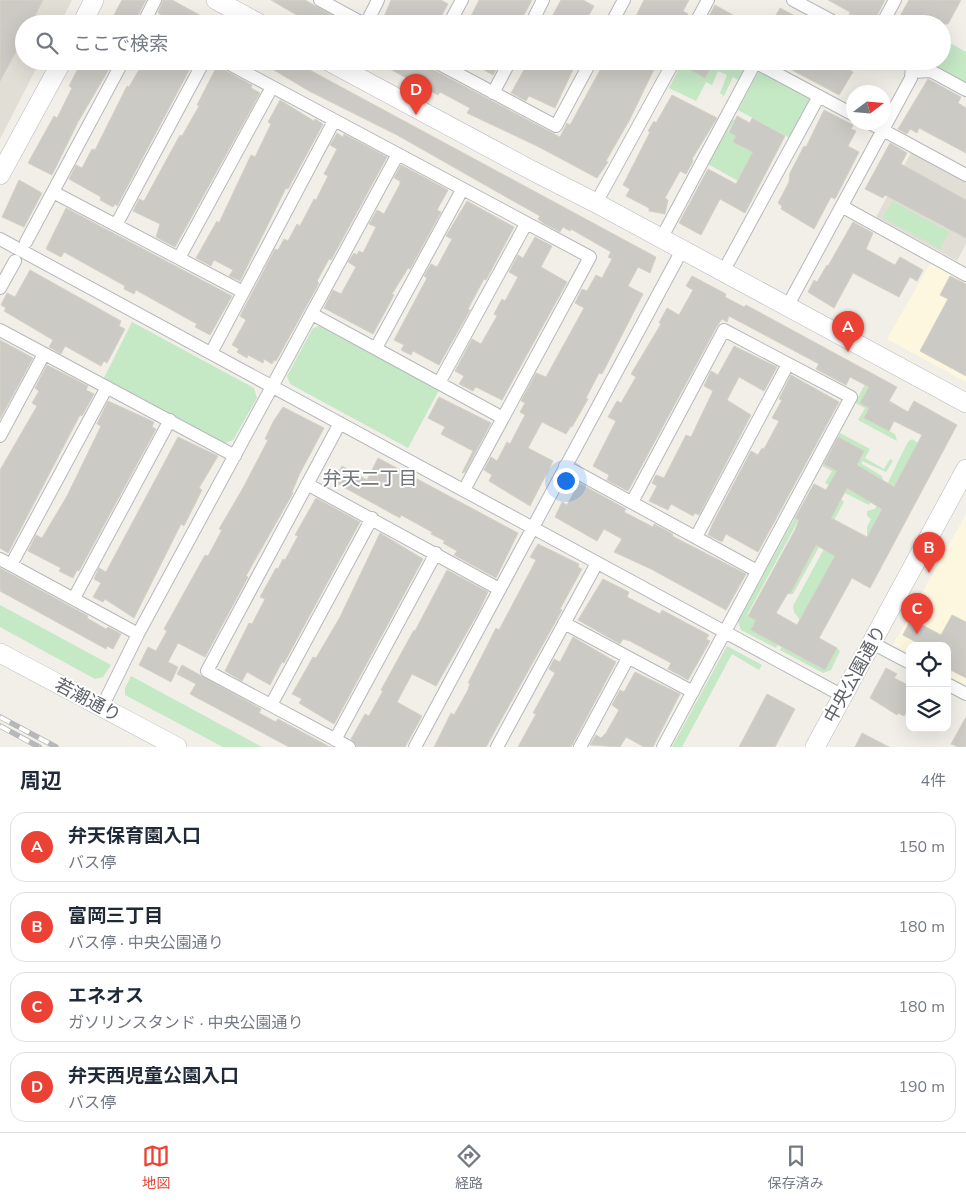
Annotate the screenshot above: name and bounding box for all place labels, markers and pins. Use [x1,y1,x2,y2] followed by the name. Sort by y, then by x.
[400,74,432,115] pin: D
[832,311,864,352] pin: A
[913,532,945,573] pin: B
[901,593,933,634] pin: C

